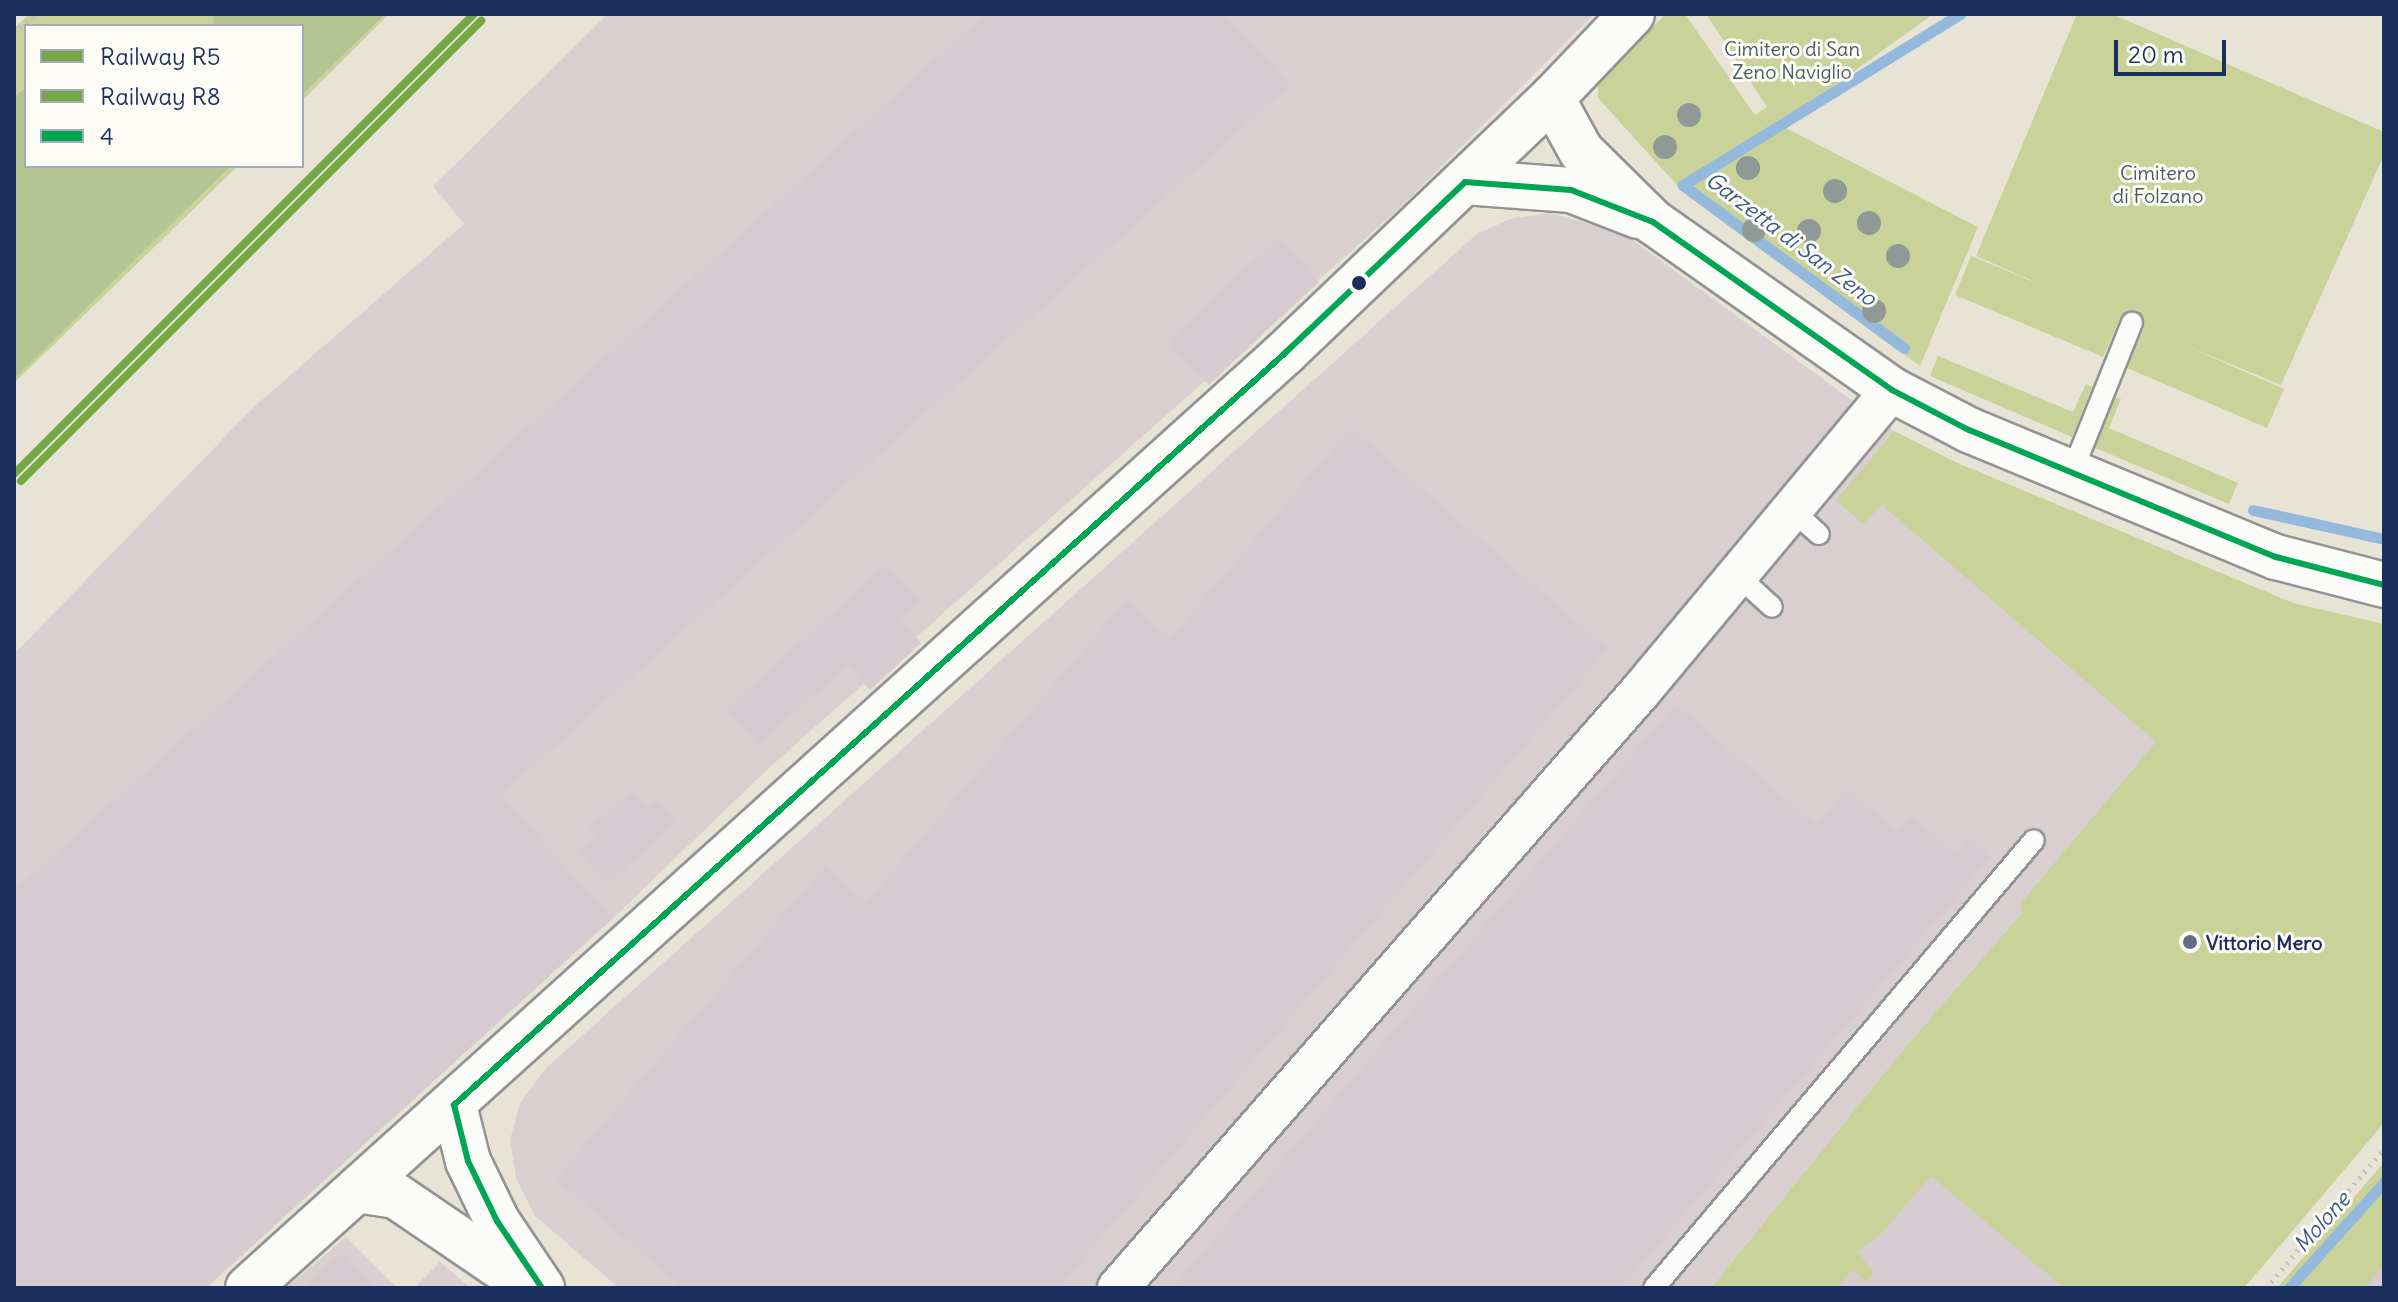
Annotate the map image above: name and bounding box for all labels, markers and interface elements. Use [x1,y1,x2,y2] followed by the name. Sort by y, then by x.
[24,24,304,168] legend
[2118,24,2230,74] scale bar
[1724,36,1860,83] park label: Cimitero di San Zeno Naviglio
[2128,39,2184,69] text: 20 m
[100,41,220,71] text: Railway R5
[100,81,220,111] text: Railway R8
[100,121,114,151] text: 4
[2113,160,2203,207] park label: Cimitero di Folzano
[1701,166,1881,312] water label: Garzetta di San Zeno
[1351,275,1367,291] unlabelled marker
[2206,930,2322,954] place label: Vittorio Mero
[2181,933,2199,951] marker: Vittorio Mero
[2288,1186,2356,1258] water label: Molone

